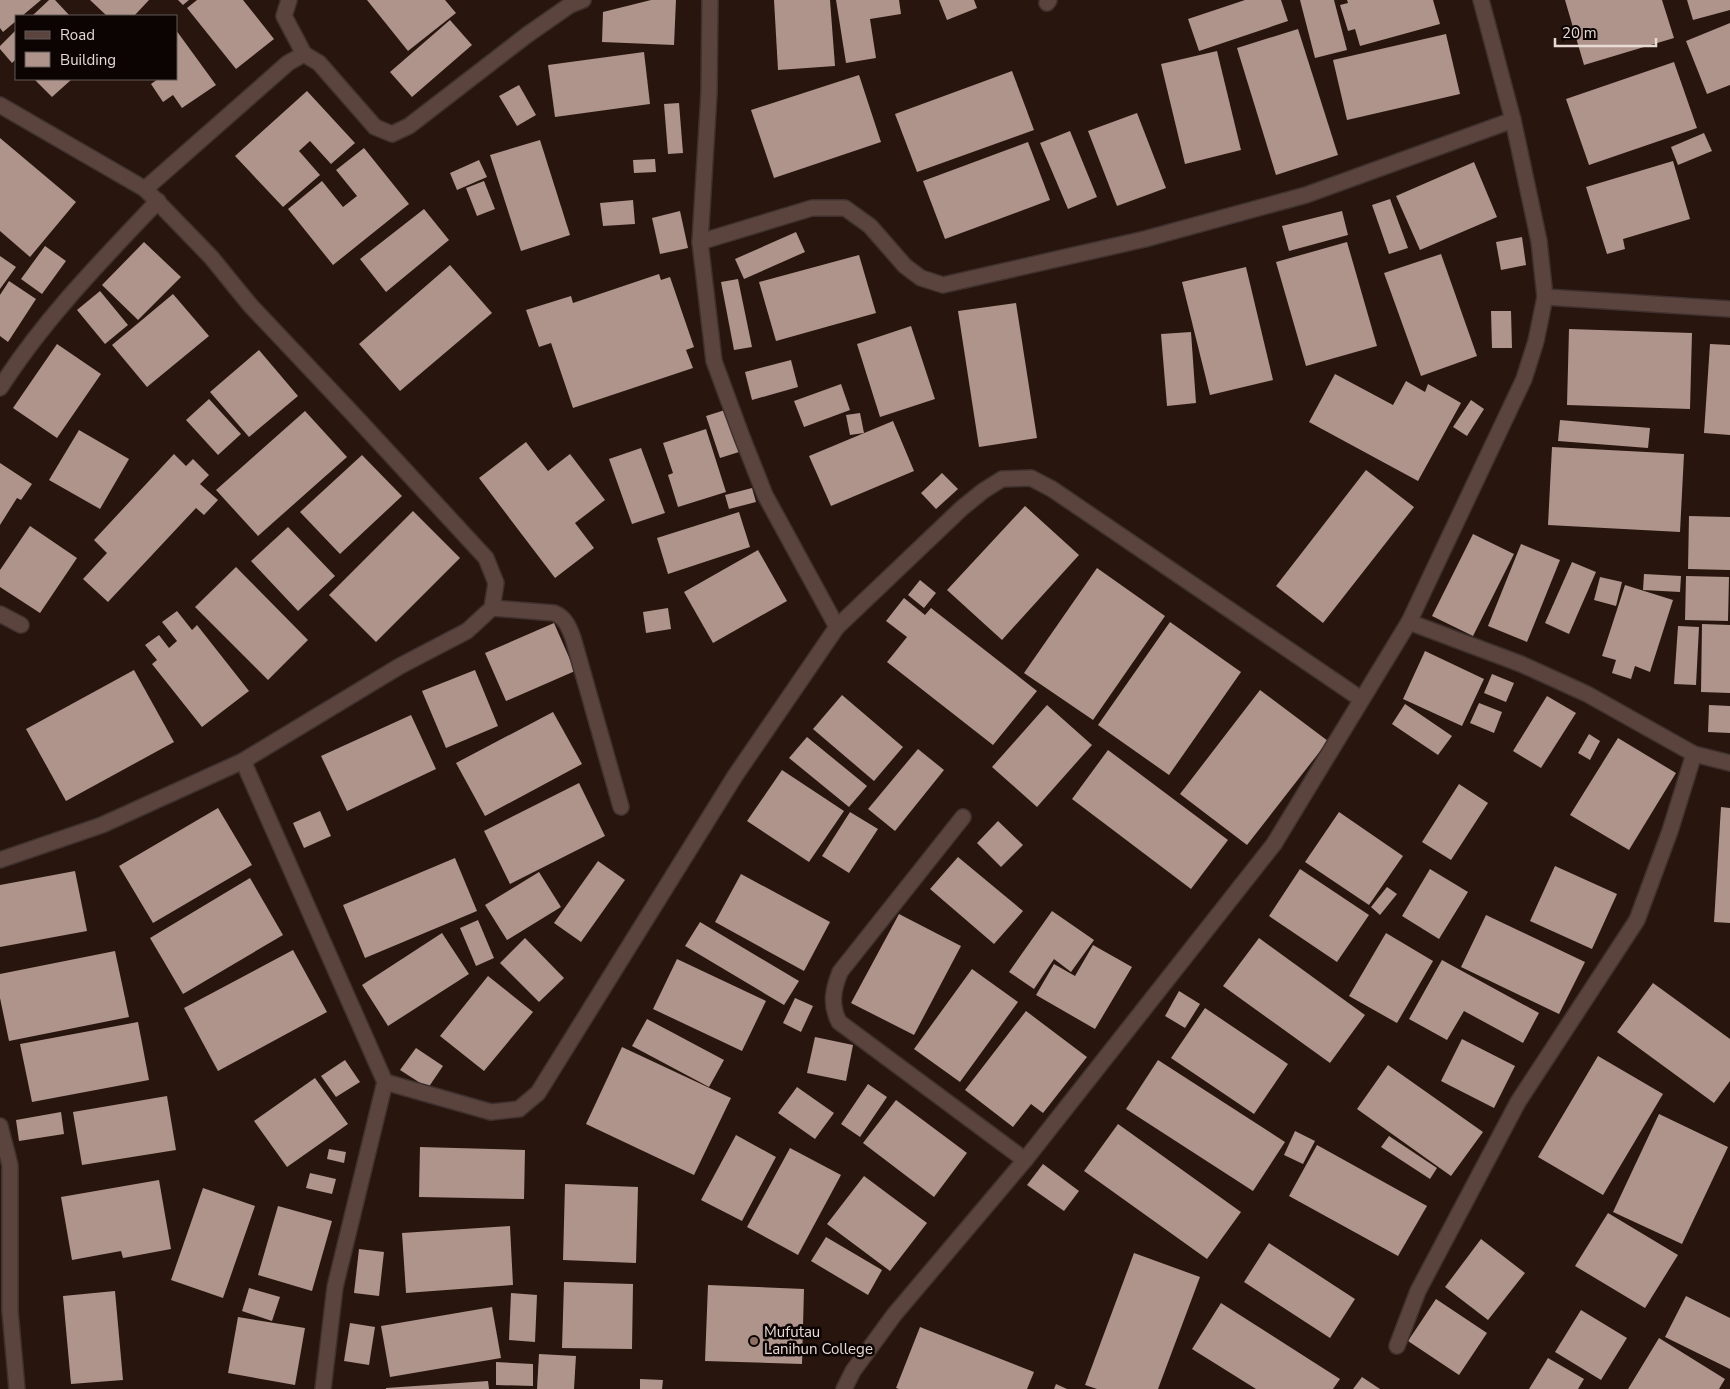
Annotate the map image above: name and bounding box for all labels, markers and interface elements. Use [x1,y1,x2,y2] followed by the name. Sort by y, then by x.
[15,15,178,80] legend
[1555,15,1656,47] scale bar
[1562,23,1597,43] text: 20 m
[60,25,95,45] text: Road
[60,50,116,70] text: Building
[764,1322,873,1359] place label: Mufutau Lanihun College
[748,1335,760,1347] marker: Mufutau Lanihun College

